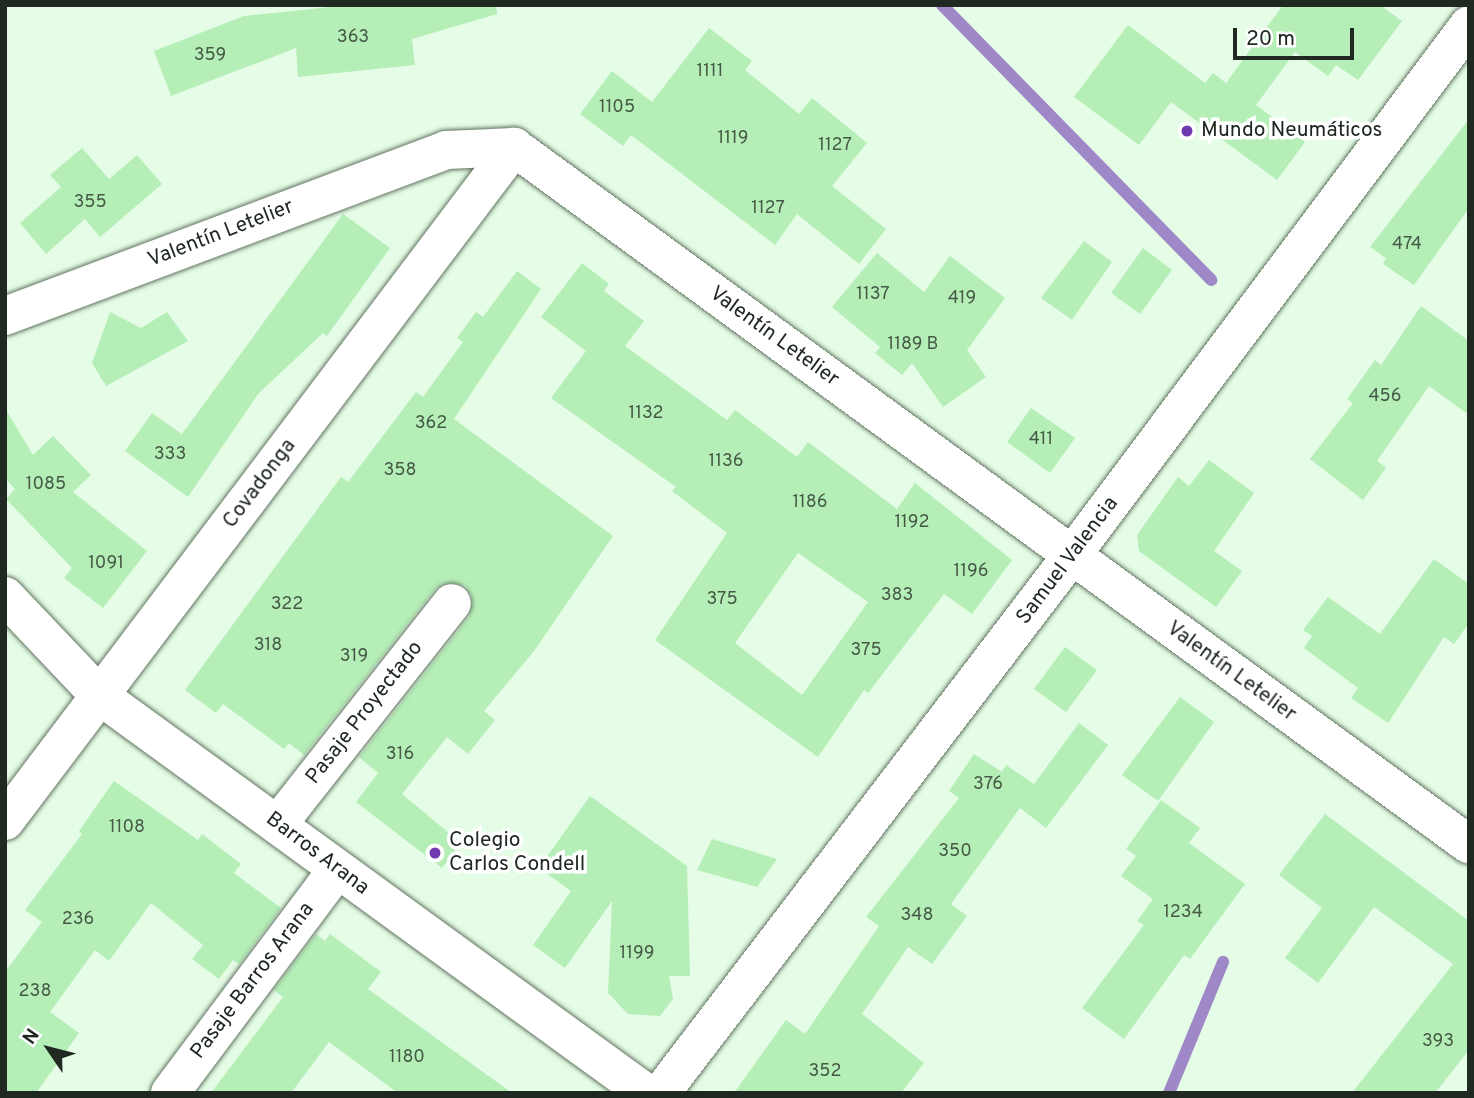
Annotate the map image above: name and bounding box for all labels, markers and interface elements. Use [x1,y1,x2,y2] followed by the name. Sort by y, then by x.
[1236,14,1357,58] scale bar
[1246,26,1295,53] text: 20 m
[337,27,369,49] house number: 363
[194,45,226,67] house number: 359
[697,61,723,83] house number: 1111
[599,97,635,119] house number: 1105
[1201,118,1382,144] place label: Mundo Neumáticos
[1179,123,1195,139] marker: Mundo Neumáticos
[718,128,748,150] house number: 1119
[818,135,852,157] house number: 1127
[73,192,107,214] house number: 355
[145,195,297,273] street label: Valentín Letelier
[751,198,785,220] house number: 1127
[1392,234,1422,256] house number: 474
[704,281,844,393] street label: Valentín Letelier
[856,284,890,306] house number: 1137
[948,288,976,310] house number: 419
[888,334,938,356] house number: 1189 B
[1368,386,1402,408] house number: 456
[629,403,663,425] house number: 1132
[415,413,447,435] house number: 362
[1029,429,1053,451] house number: 411
[218,434,302,534] street label: Covadonga
[154,444,186,466] house number: 333
[708,451,744,473] house number: 1136
[383,460,417,482] house number: 358
[26,474,66,496] house number: 1085
[792,492,828,514] house number: 1186
[1011,492,1125,630] street label: Samuel Valencia
[894,512,930,534] house number: 1192
[88,553,124,575] house number: 1091
[954,561,988,583] house number: 1196
[881,585,913,607] house number: 383
[706,589,738,611] house number: 375
[271,594,303,616] house number: 322
[1161,616,1301,728] street label: Valentín Letelier
[254,635,282,657] house number: 318
[301,636,429,790] street label: Pasaje Proyectado
[850,640,882,662] house number: 375
[340,646,368,668] house number: 319
[386,744,414,766] house number: 316
[973,774,1003,796] house number: 376
[260,807,374,901] street label: Barros Arana
[109,817,145,839] house number: 1108
[449,828,585,878] place label: Colegio Carlos Condell
[938,841,972,863] house number: 350
[427,845,443,861] marker: Colegio Carlos Condell
[186,897,320,1065] street label: Pasaje Barros Arana
[1163,902,1203,924] house number: 1234
[900,905,934,927] house number: 348
[62,909,94,931] house number: 236
[620,943,654,965] house number: 1199
[19,981,51,1003] house number: 238
[14,1014,84,1084] north arrow
[18,1024,46,1049] text: N
[1422,1031,1454,1053] house number: 393
[389,1047,425,1069] house number: 1180
[809,1061,841,1083] house number: 352

